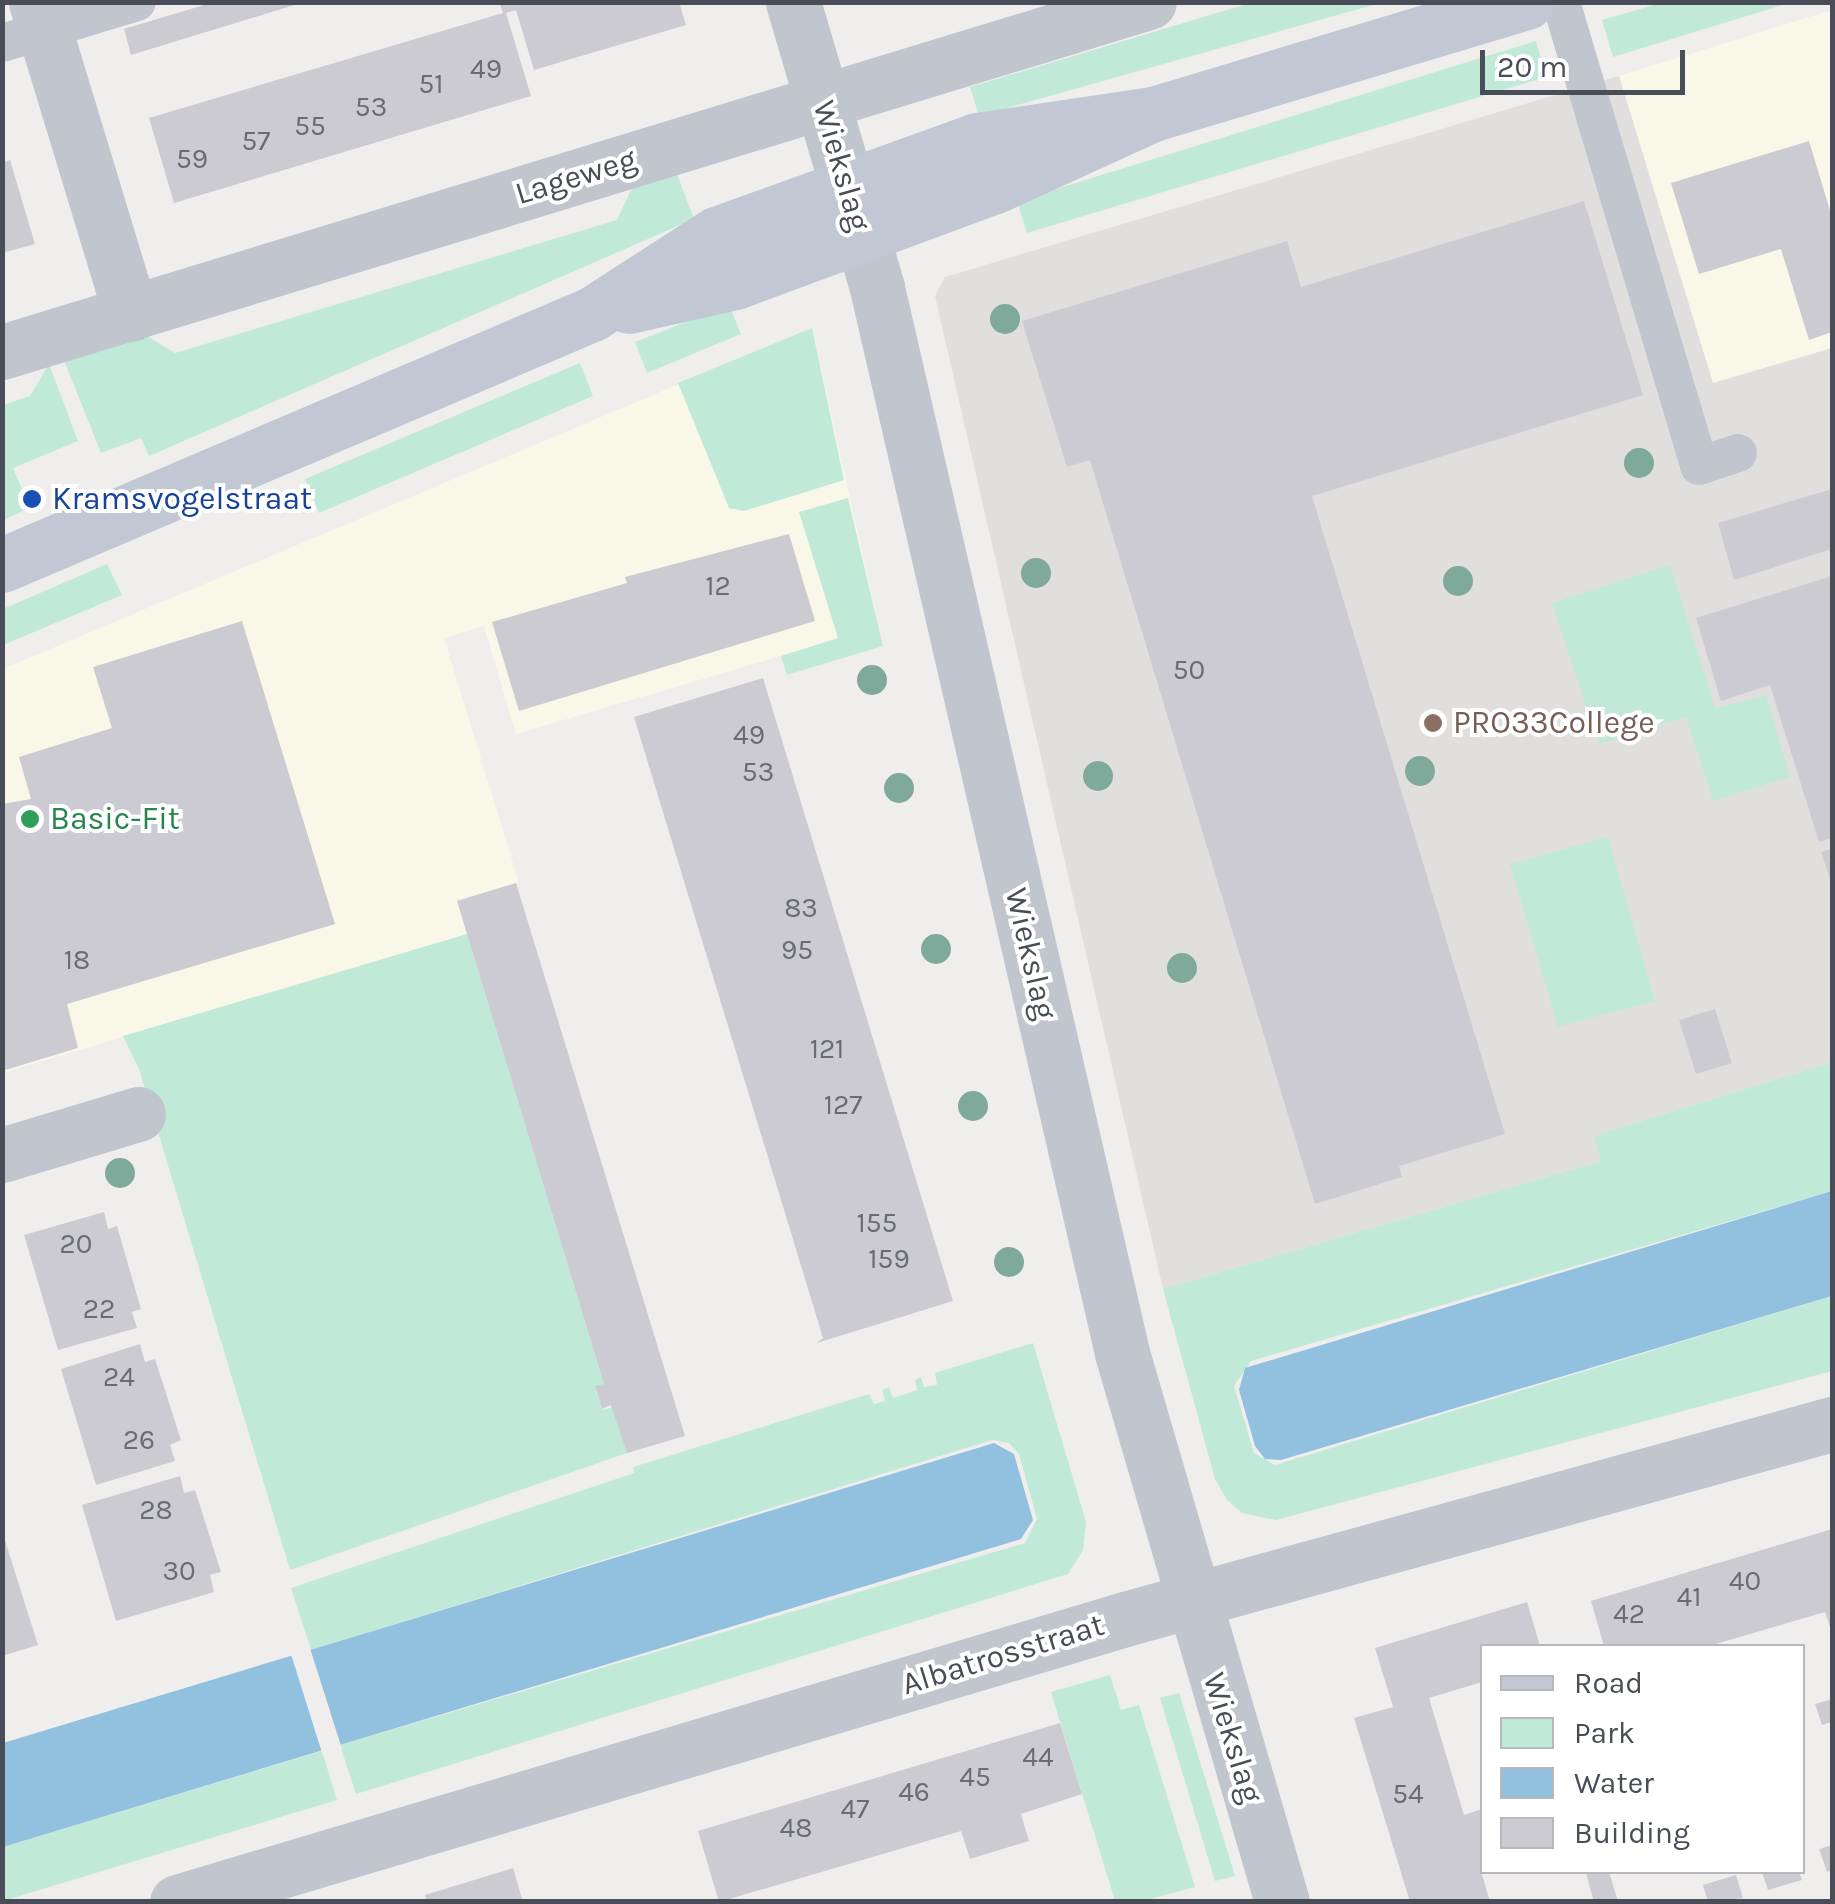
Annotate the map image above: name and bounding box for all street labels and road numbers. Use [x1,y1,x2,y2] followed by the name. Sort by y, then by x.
[804,96,878,236] street label: Wiekslag
[511,140,641,214] street label: Lageweg
[996,884,1064,1024] street label: Wiekslag
[897,1606,1109,1704] street label: Albatrosstraat
[1194,1668,1270,1808] street label: Wiekslag

